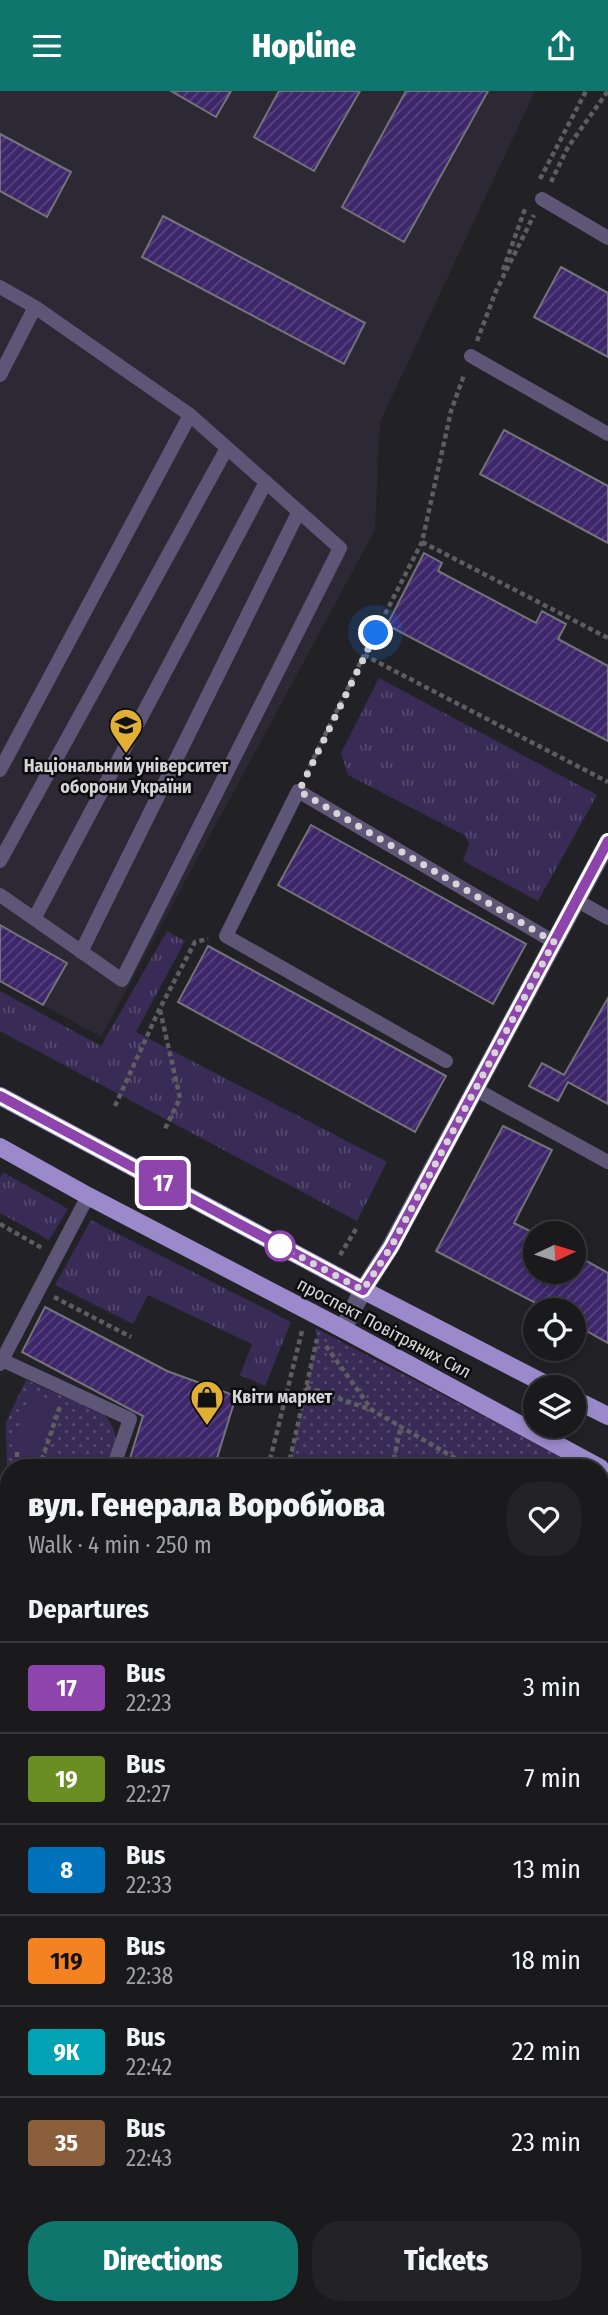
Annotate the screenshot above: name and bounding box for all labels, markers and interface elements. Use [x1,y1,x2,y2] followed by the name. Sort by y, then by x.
[28,27,66,65] icon: menu
[252,27,356,65] text: Hopline
[542,27,580,65] icon: share
[358,615,393,650] your location
[107,706,145,755] school or university icon: Національний університет оборони України
[24,755,229,798] place label: Національний університет оборони України
[132,1160,194,1206] line badge: 17
[153,1169,173,1197] text: 17
[523,1221,586,1285] north arrow
[523,1221,586,1438] map controls
[265,1231,295,1261] unlabelled marker
[293,1273,475,1383] street label: проспект Повітряних Сил
[523,1298,586,1361] button: locate
[523,1375,586,1438] button: layers
[188,1378,226,1427] shop icon: Квіти маркет
[232,1386,332,1408] place label: Квіти маркет
[507,1482,581,1556] button: heart
[28,1485,385,1525] text: вул. Генерала Воробйова
[28,1531,212,1559] text: Walk · 4 min · 250 m
[28,1594,149,1625] text: Departures
[126,1658,165,1689] text: Bus
[523,1672,581,1703] text: 3 min
[56,1674,77,1702] text: 17
[126,1689,172,1717] text: 22:23
[126,1749,165,1780] text: Bus
[524,1763,581,1794] text: 7 min
[55,1765,78,1793] text: 19
[126,1780,170,1808] text: 22:27
[126,1840,165,1871] text: Bus
[513,1854,581,1885] text: 13 min
[60,1856,73,1884] text: 8
[126,1871,172,1899] text: 22:33
[126,1931,165,1962] text: Bus
[512,1945,581,1976] text: 18 min
[50,1947,83,1975] text: 119
[126,1962,173,1990] text: 22:38
[126,2022,165,2053] text: Bus
[512,2036,581,2067] text: 22 min
[53,2038,80,2066] text: 9К
[126,2053,172,2081] text: 22:42
[126,2113,165,2144] text: Bus
[512,2127,581,2158] text: 23 min
[55,2129,78,2157] text: 35
[126,2144,172,2172] text: 22:43
[28,2221,298,2301] button: Directions
[312,2221,581,2301] button: Tickets

